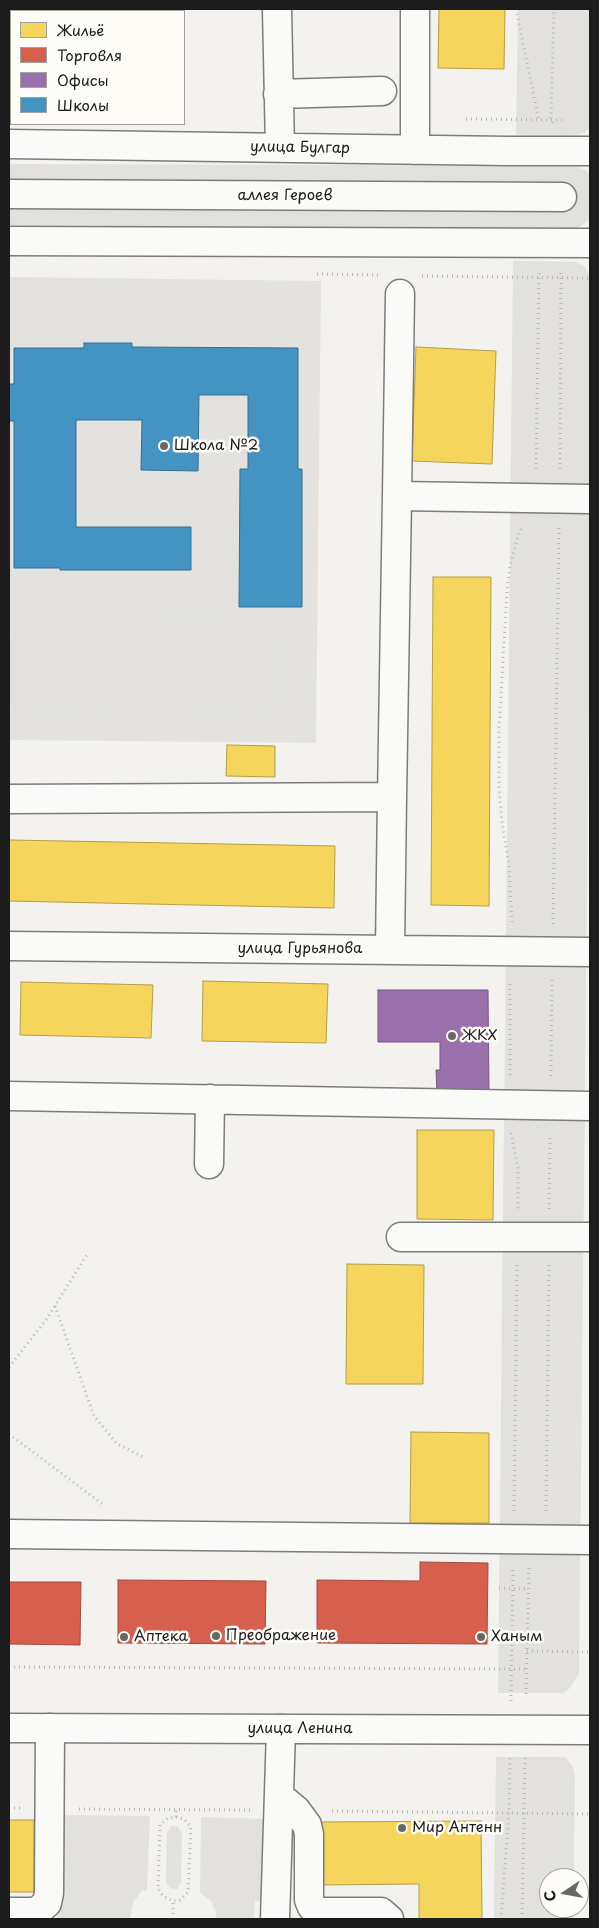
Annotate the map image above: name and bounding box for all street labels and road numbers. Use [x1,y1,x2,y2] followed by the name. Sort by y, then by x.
[250,138,350,158] street label: улица Булгар
[237,187,333,205] street label: аллея Героев
[238,940,362,958] street label: улица Гурьянова
[248,1720,352,1738] street label: улица Ленина

